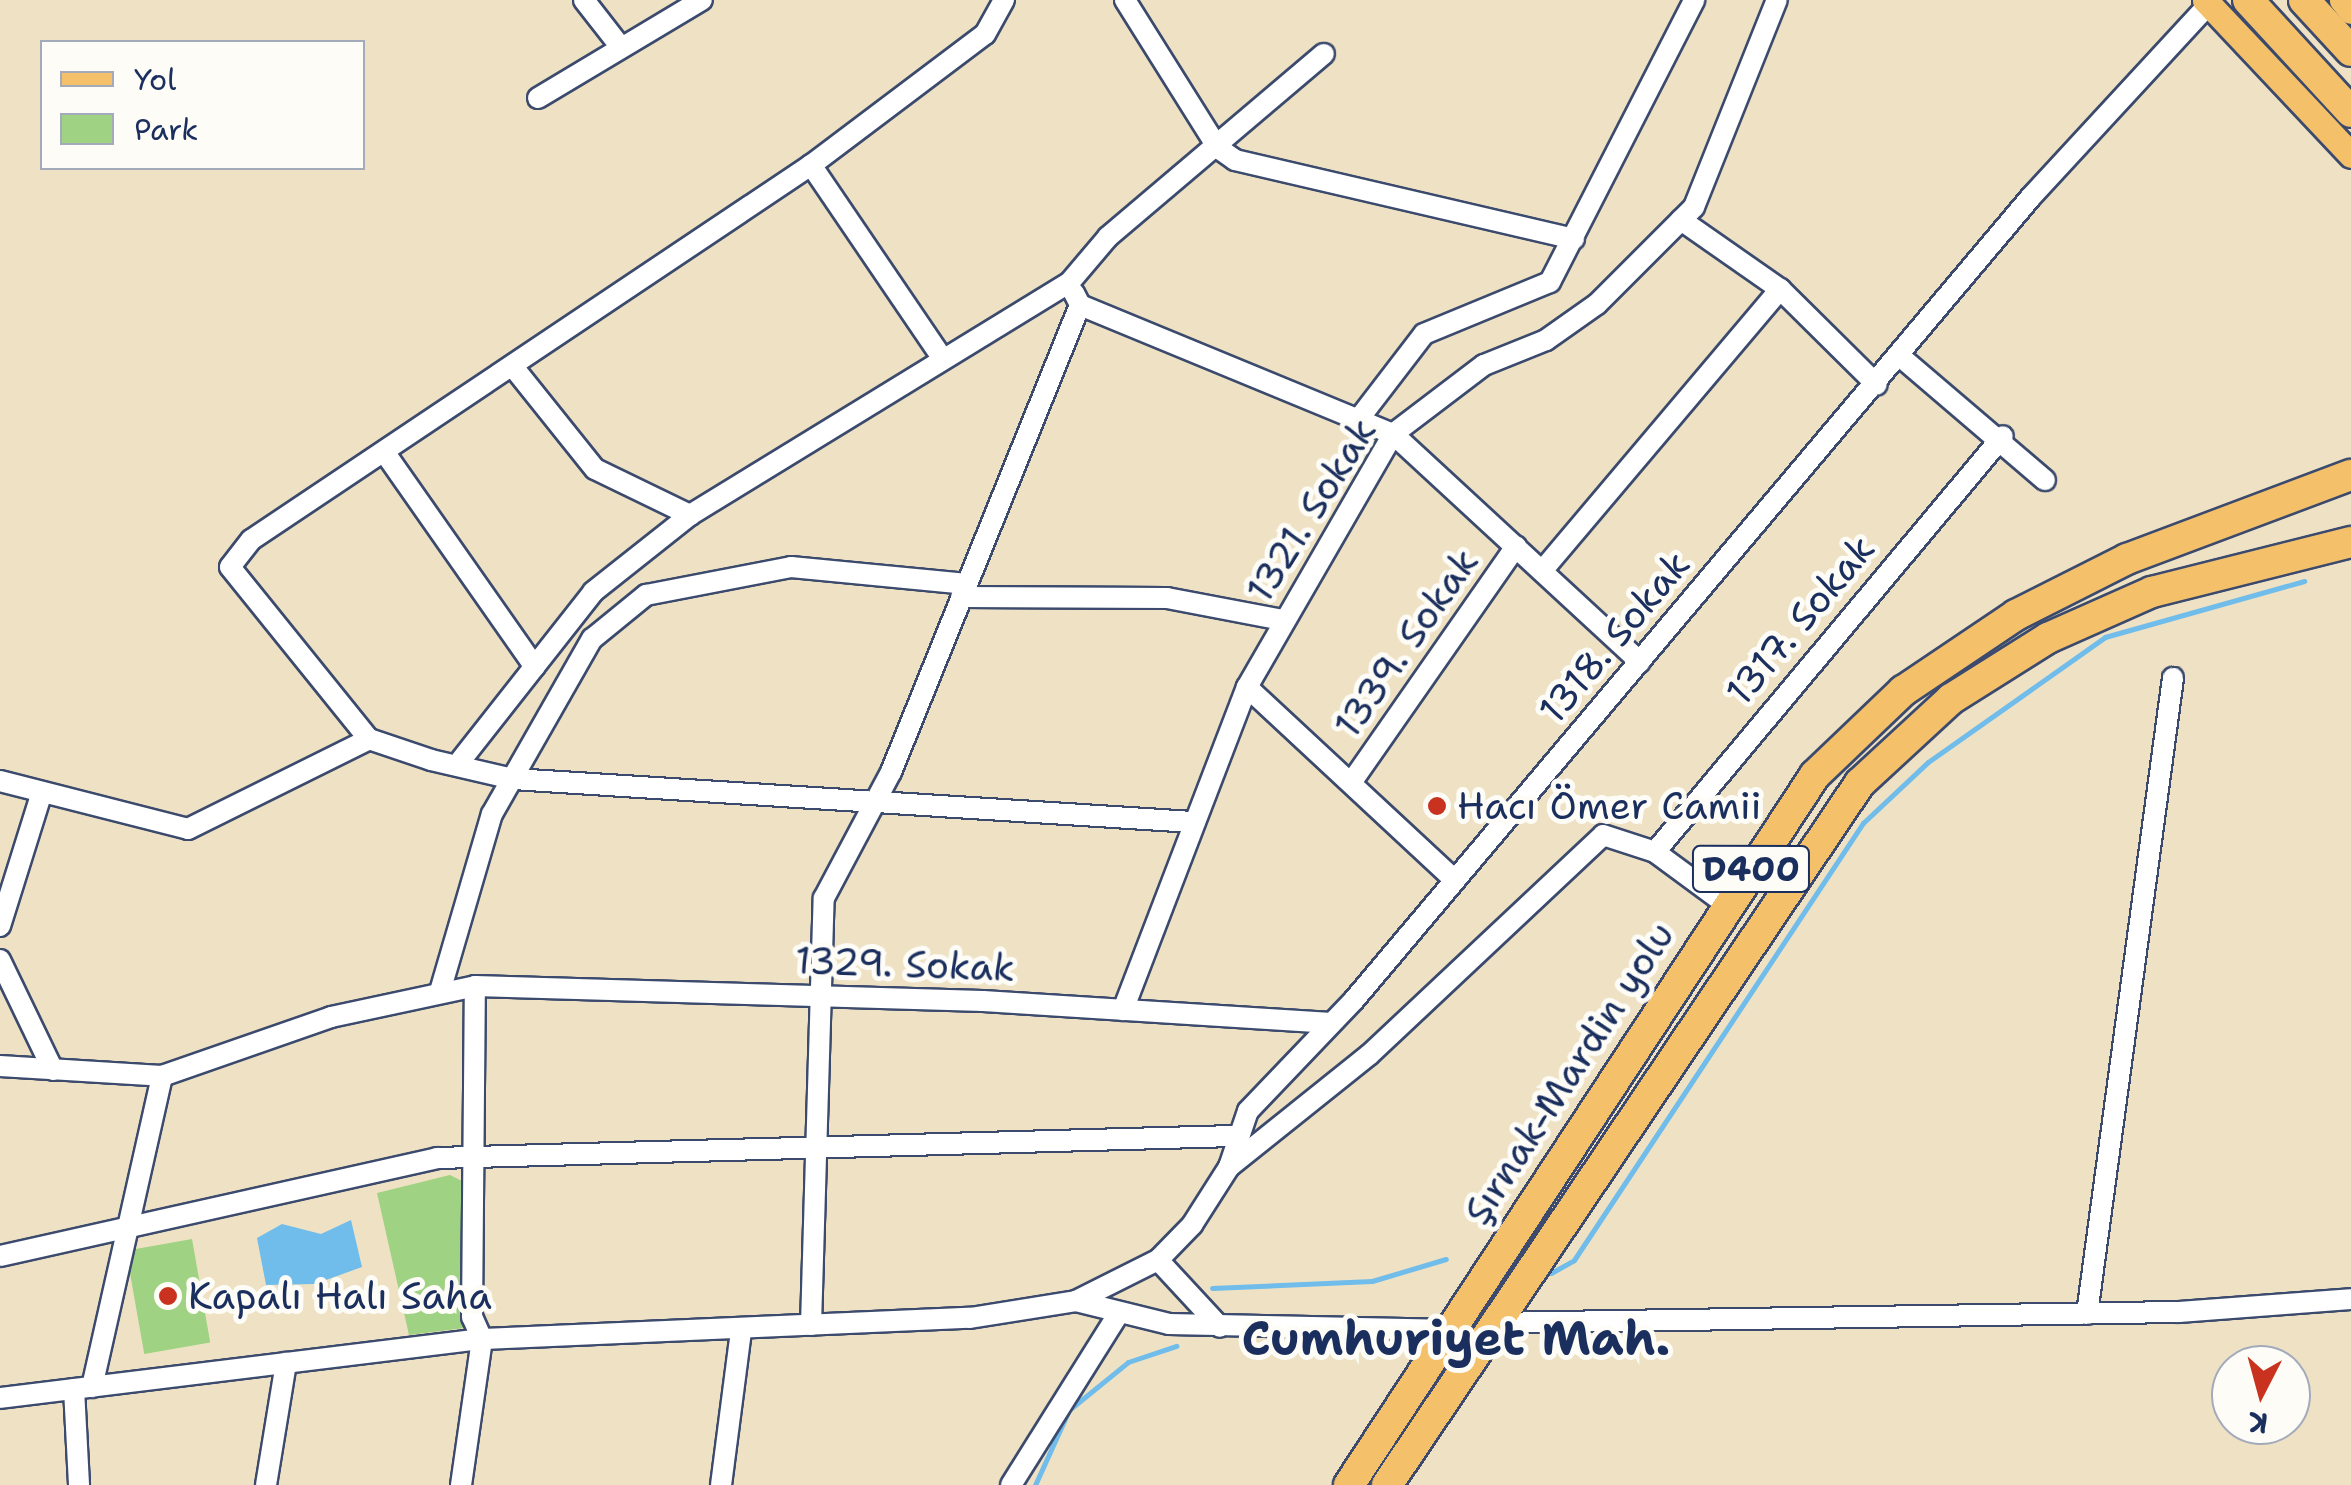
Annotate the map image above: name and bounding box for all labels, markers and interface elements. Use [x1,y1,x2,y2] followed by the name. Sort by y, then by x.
[40,40,365,170] legend
[134,59,176,100] text: Yol
[134,109,198,150] text: Park
[1236,410,1386,610] street label: 1321. Sokak
[1716,526,1884,714] street label: 1317. Sokak
[1324,540,1488,746] street label: 1339. Sokak
[1529,542,1699,732] street label: 1318. Sokak
[1457,783,1762,829] place label: Hacı Ömer Camii
[1426,795,1448,817] marker: Hacı Ömer Camii
[1691,839,1811,899] road number: D400
[1454,913,1684,1233] street label: Şırnak-Mardin yolu
[794,937,1016,991] street label: 1329. Sokak
[188,1273,492,1319] place label: Kapalı Halı Saha
[157,1285,179,1307] marker: Kapalı Halı Saha
[1242,1310,1670,1368] district label: Cumhuriyet Mah.
[2211,1345,2311,1445] north arrow
[2247,1403,2270,1443] text: K

